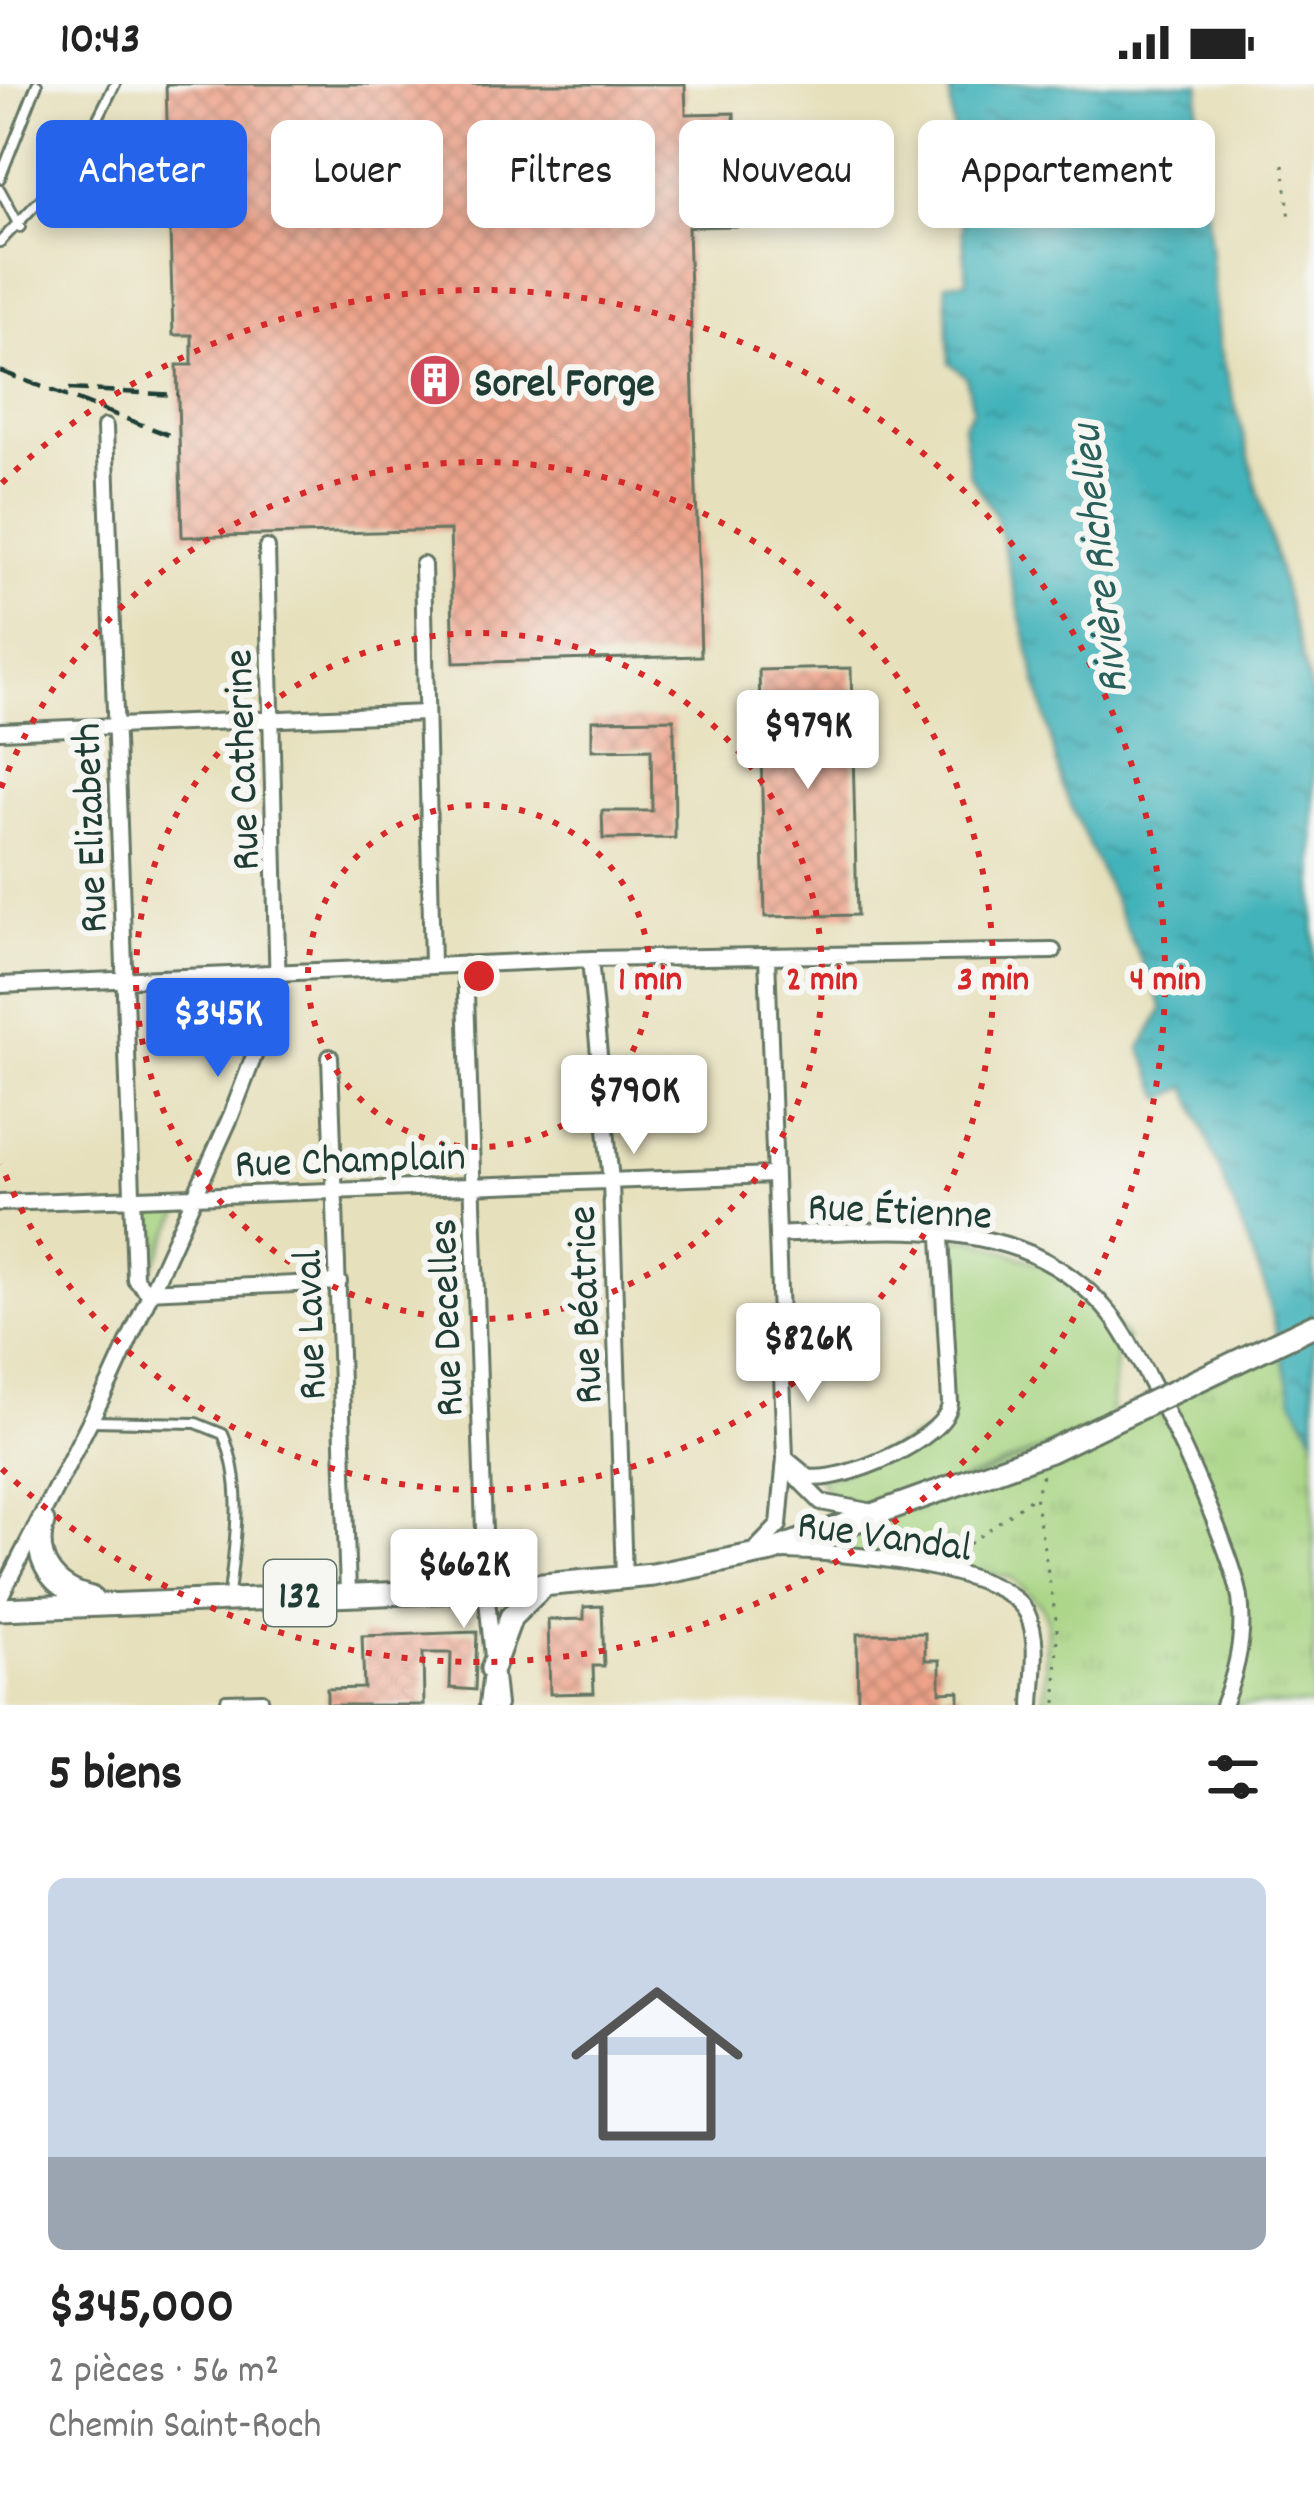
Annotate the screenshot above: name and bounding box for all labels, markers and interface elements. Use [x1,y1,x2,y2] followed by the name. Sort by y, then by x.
[60,10,141,74] text: 10:43
[36,120,247,228] chip: Acheter
[271,120,443,228] chip: Louer
[467,120,655,228] chip: Filtres
[679,120,894,228] chip: Nouveau
[918,120,1215,228] chip: Appartement
[407,352,463,408] building icon: Sorel Forge
[474,357,655,417] place label: Sorel Forge
[1057,419,1149,697] water label: Rivière Richelieu
[212,648,280,871] street label: Rue Catherine
[724,690,892,792] pin: $979K
[764,701,852,756] text: $979K
[60,722,128,934] street label: Rue Elizabeth
[458,955,500,997] centre of rings
[618,956,682,1008] text: 1 min
[786,956,858,1008] text: 2 min
[957,956,1029,1008] text: 3 min
[1129,956,1201,1008] text: 4 min
[134,978,302,1080] pin: $345K
[173,989,263,1044] text: $345K
[550,1055,718,1157] pin: $790K
[588,1066,680,1121] text: $790K
[234,1130,467,1198] street label: Rue Champlain
[806,1180,993,1250] street label: Rue Étienne
[556,1205,622,1405] street label: Rue Béatrice
[417,1218,483,1418] street label: Rue Decelles
[281,1248,347,1401] street label: Rue Laval
[724,1303,892,1405] pin: $826K
[763,1314,853,1369] text: $826K
[793,1498,975,1582] street label: Rue Vandal
[380,1529,548,1631] pin: $662K
[417,1540,511,1595] text: $662K
[264,1560,336,1626] road number: 132
[48,1741,182,1813] text: 5 biens
[1200,1744,1266,1810] icon: filters
[549,1956,765,2172] icon: home
[48,2274,234,2346] text: $345,000
[48,2346,279,2401] text: 2 pièces · 56 m²
[48,2401,321,2456] text: Chemin Saint-Roch

